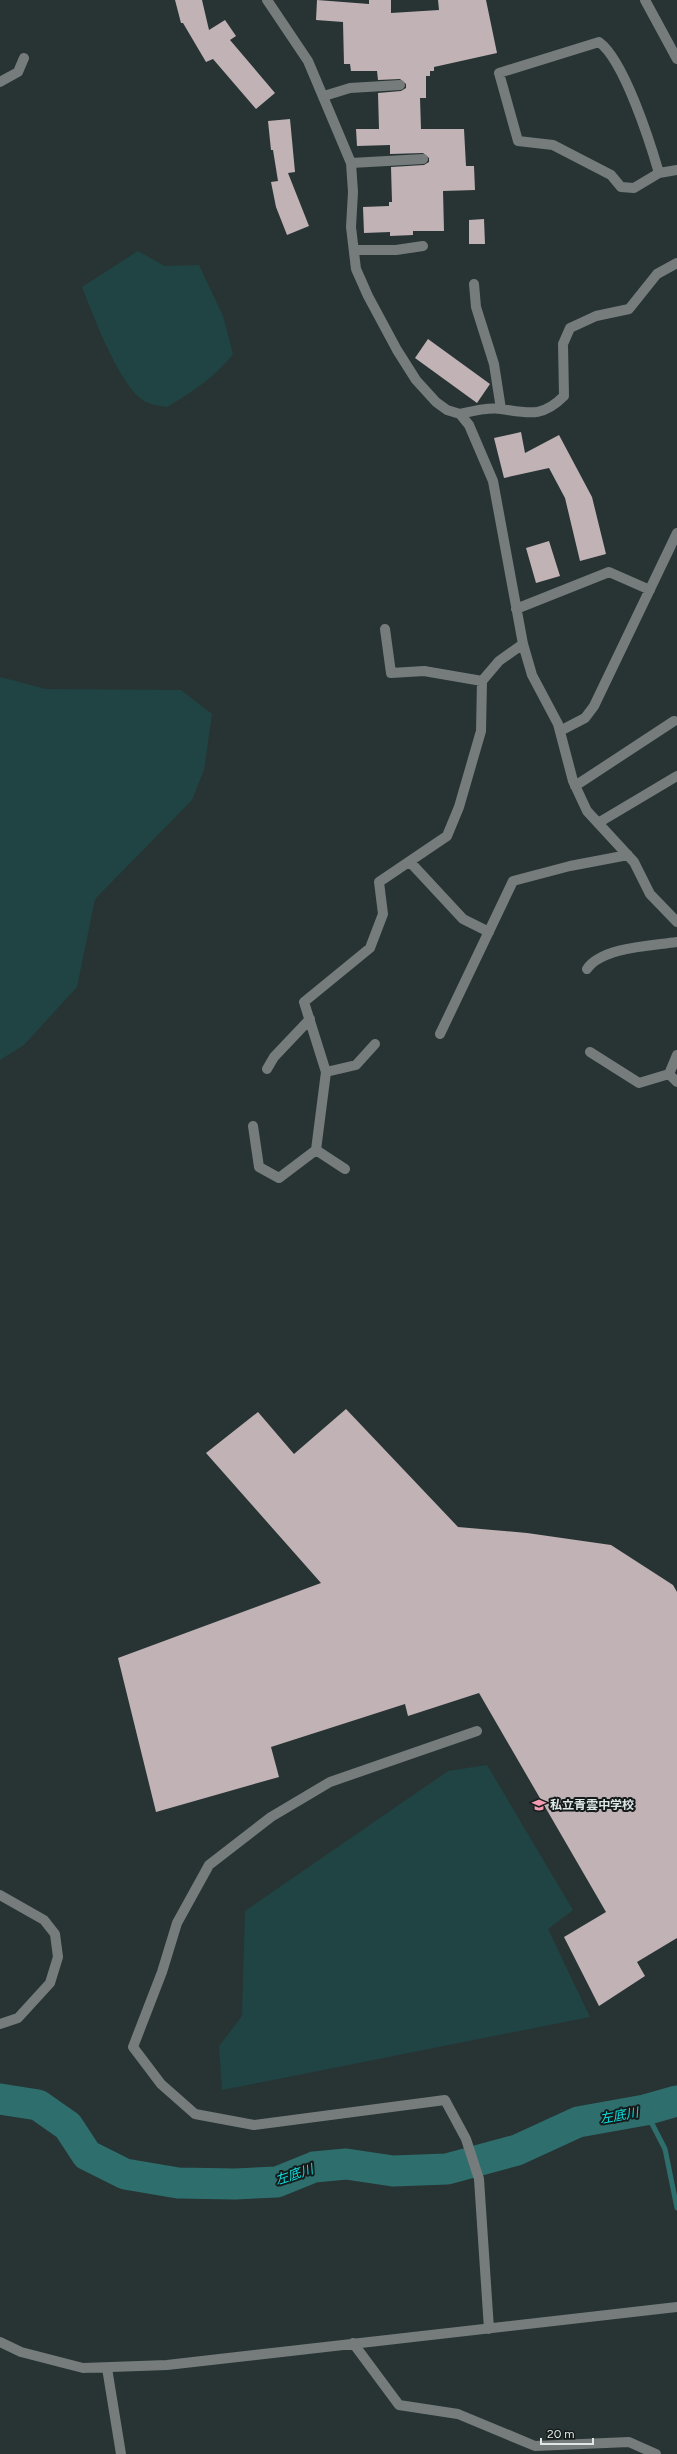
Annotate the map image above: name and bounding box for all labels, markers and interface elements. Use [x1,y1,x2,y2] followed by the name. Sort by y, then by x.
[531,1797,547,1813] school or university icon: 私立青雲中学校
[550,1798,634,1812] place label: 私立青雲中学校
[599,2104,642,2126] water label: 左底川
[273,2161,317,2188] water label: 左底川
[541,2420,593,2446] scale bar
[547,2427,575,2441] text: 20 m

